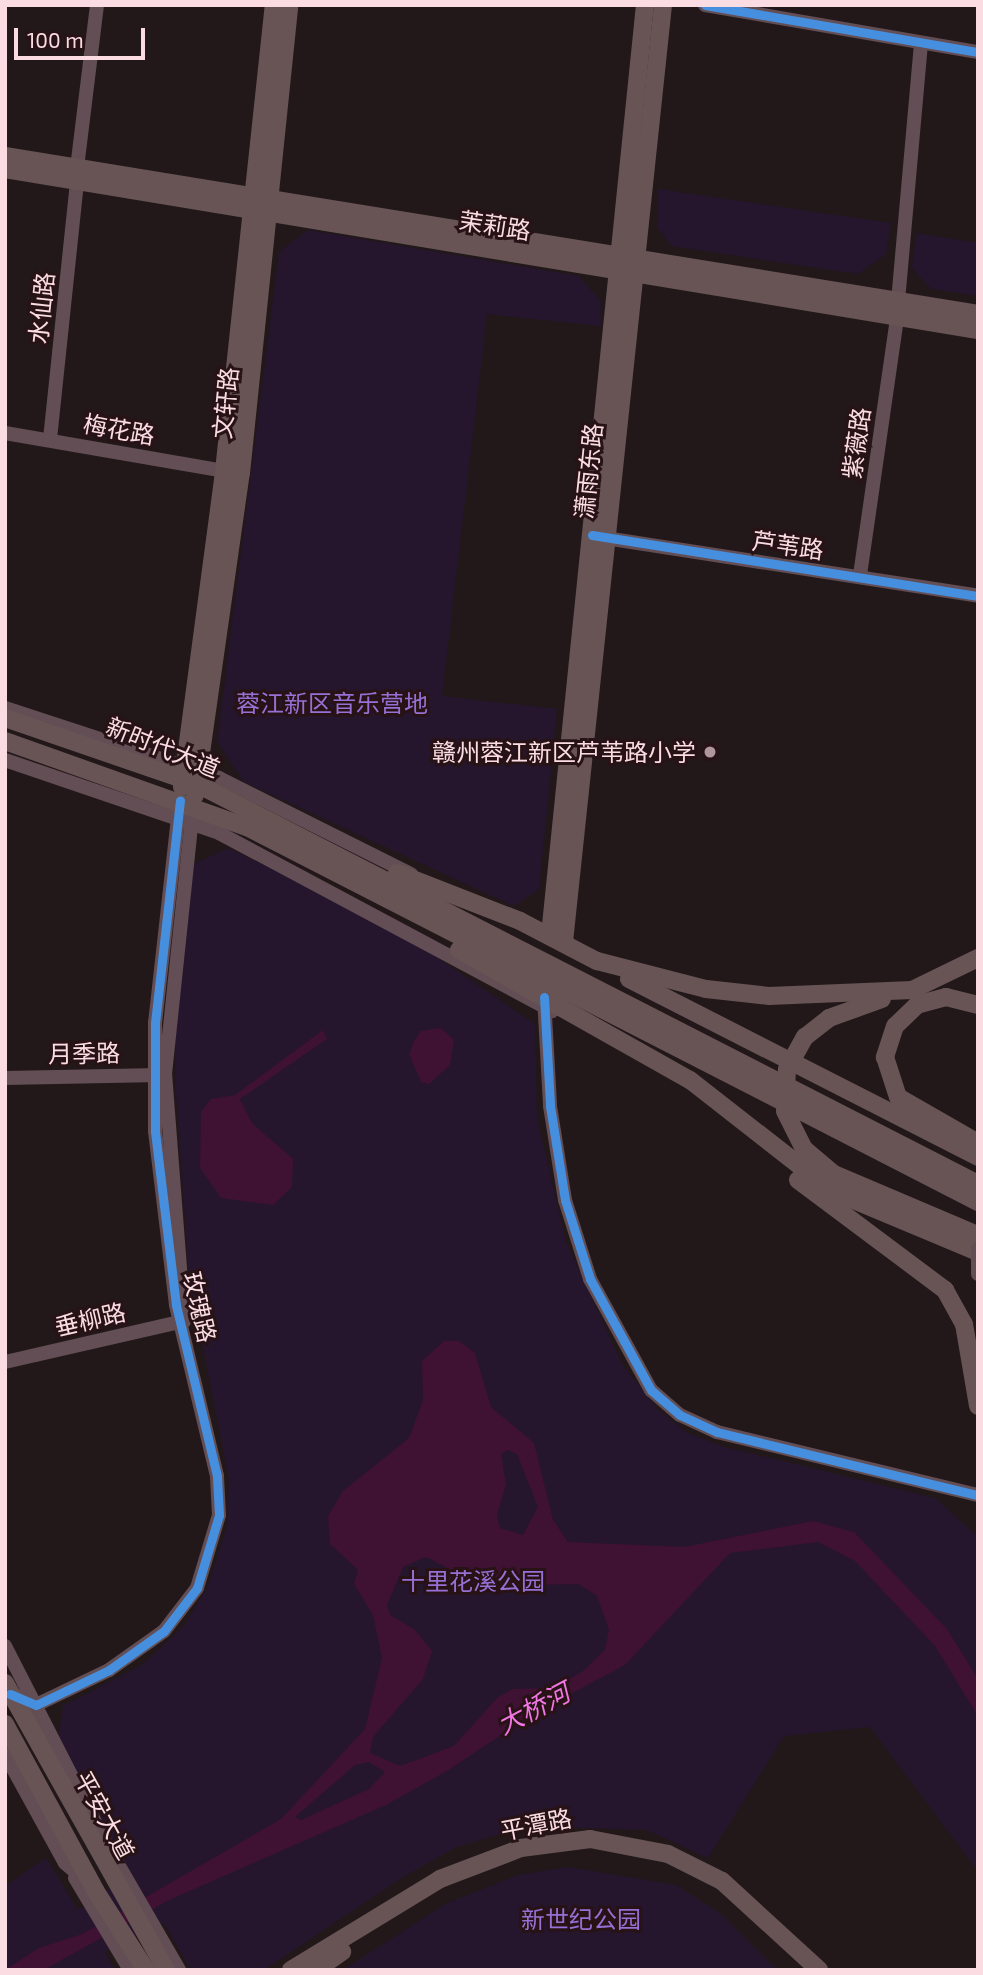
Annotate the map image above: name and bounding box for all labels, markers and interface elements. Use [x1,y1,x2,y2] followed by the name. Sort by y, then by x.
[18,14,149,58] scale bar
[27,27,84,52] text: 100 m
[457,205,533,245] street label: 茉莉路
[23,271,59,345] street label: 水仙路
[207,366,243,440] street label: 文轩路
[837,405,875,481] street label: 紫薇路
[81,409,157,449] street label: 梅花路
[569,422,607,520] street label: 潇雨东路
[750,526,826,564] street label: 芦苇路
[236,689,428,717] park label: 蓉江新区音乐营地
[102,711,224,783] street label: 新时代大道
[432,738,696,766] place label: 赣州蓉江新区芦苇路小学
[702,744,718,760] marker: 赣州蓉江新区芦苇路小学
[48,1038,120,1068] street label: 月季路
[178,1269,222,1345] street label: 玫瑰路
[52,1297,128,1341] street label: 垂柳路
[401,1567,545,1595] park label: 十里花溪公园
[491,1676,575,1740] water label: 大桥河
[69,1766,141,1864] street label: 平安大道
[498,1803,574,1845] street label: 平潭路
[521,1905,641,1933] park label: 新世纪公园

